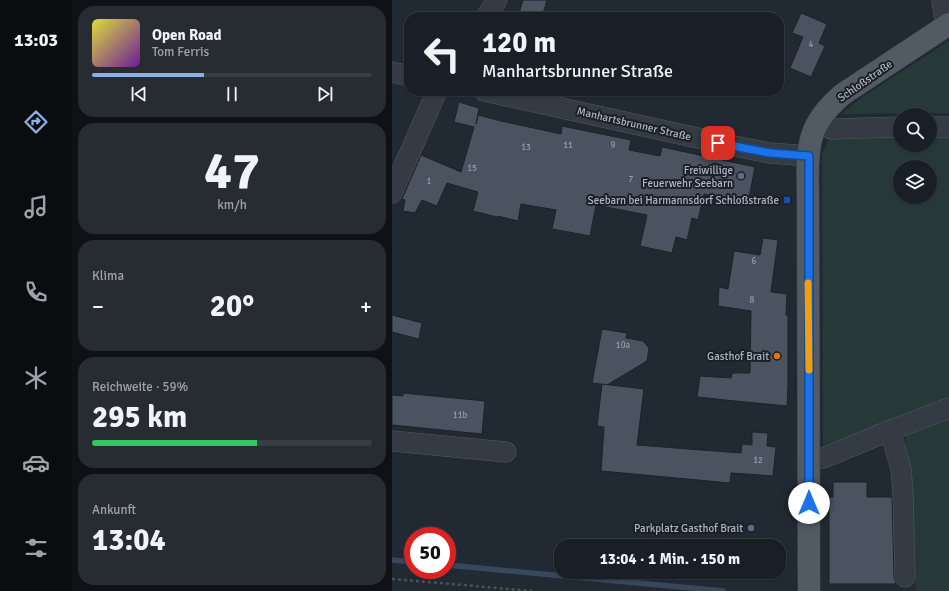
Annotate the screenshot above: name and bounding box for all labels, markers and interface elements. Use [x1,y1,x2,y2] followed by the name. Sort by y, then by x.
[152,26,222,44] text: Open Road
[482,26,556,60] text: 120 m
[416,28,468,80] icon: left
[14,29,58,51] text: 13:03
[809,39,814,50] house number: 4
[152,44,209,60] text: Tom Ferris
[835,57,895,105] street label: Schloßstraße
[482,60,673,82] text: Manhartsbrunner Straße
[128,83,150,105] icon: previous
[221,83,243,105] icon: pause
[314,83,336,105] icon: next
[576,105,692,143] street label: Manhartsbrunner Straße
[22,108,50,136] icon: directions
[893,108,937,204] map controls
[893,108,937,152] button: search
[701,126,735,160] pin
[707,132,729,154] icon: arrive
[204,139,260,203] text: 47
[563,140,573,151] house number: 11
[611,140,616,151] house number: 9
[521,142,531,153] house number: 13
[893,160,937,204] button: layers
[467,163,477,174] house number: 15
[642,164,733,190] place label: Freiwillige Feuerwehr Seebarn
[736,171,746,181] marker: Freiwillige Feuerwehr Seebarn
[629,174,634,185] house number: 7
[427,176,432,187] house number: 1
[22,193,50,221] icon: music
[588,194,779,207] place label: Seebarn bei Harmannsdorf Schloßstraße
[782,195,792,205] marker: Seebarn bei Harmannsdorf Schloßstraße
[217,197,247,213] text: km/h
[752,256,757,267] house number: 6
[92,268,124,284] text: Klima
[22,278,50,306] icon: phone
[210,288,254,325] text: 20°
[92,293,104,320] text: −
[360,293,372,320] text: +
[750,295,755,306] house number: 8
[616,340,631,351] house number: 10a
[707,350,769,363] place label: Gasthof Brait
[772,351,782,361] marker: Gasthof Brait
[22,364,50,392] icon: climate
[92,379,188,395] text: Reichweite · 59%
[92,399,187,436] text: 295 km
[453,410,467,421] house number: 11b
[22,449,50,477] icon: car
[753,455,763,466] house number: 12
[788,482,830,524] position arrow
[92,502,136,518] text: Ankunft
[92,522,166,559] text: 13:04
[634,522,743,535] place label: Parkplatz Gasthof Brait
[746,523,756,533] marker: Parkplatz Gasthof Brait
[404,527,456,579] speed limit sign: 50
[22,534,50,562] icon: filters
[600,550,740,568] text: 13:04 · 1 Min. · 150 m

